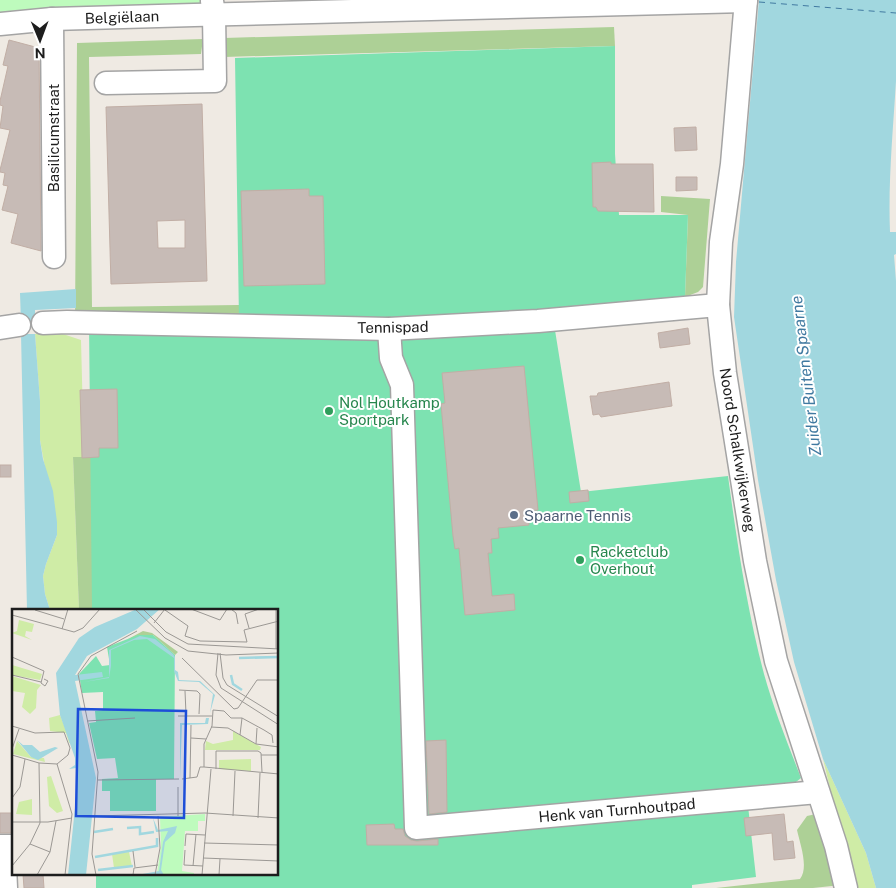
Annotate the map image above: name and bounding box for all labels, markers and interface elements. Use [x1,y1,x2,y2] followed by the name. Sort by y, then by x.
[84,7,160,27] street label: Belgiëlaan
[15,15,65,65] north arrow
[35,45,46,61] text: N
[45,84,62,192] street label: Basilicumstraat
[787,294,825,457] water label: Zuider Buiten Spaarne
[357,318,429,336] street label: Tennispad
[717,367,759,533] street label: Noord Schalkwijkerweg
[339,394,440,428] place label: Nol Houtkamp Sportpark
[323,405,335,417] marker: Nol Houtkamp Sportpark
[524,507,631,524] place label: Spaarne Tennis
[508,509,520,521] marker: Spaarne Tennis
[590,543,668,577] place label: Racketclub Overhout
[574,554,586,566] marker: Racketclub Overhout
[12,609,279,876] inset map
[538,795,696,825] street label: Henk van Turnhoutpad

